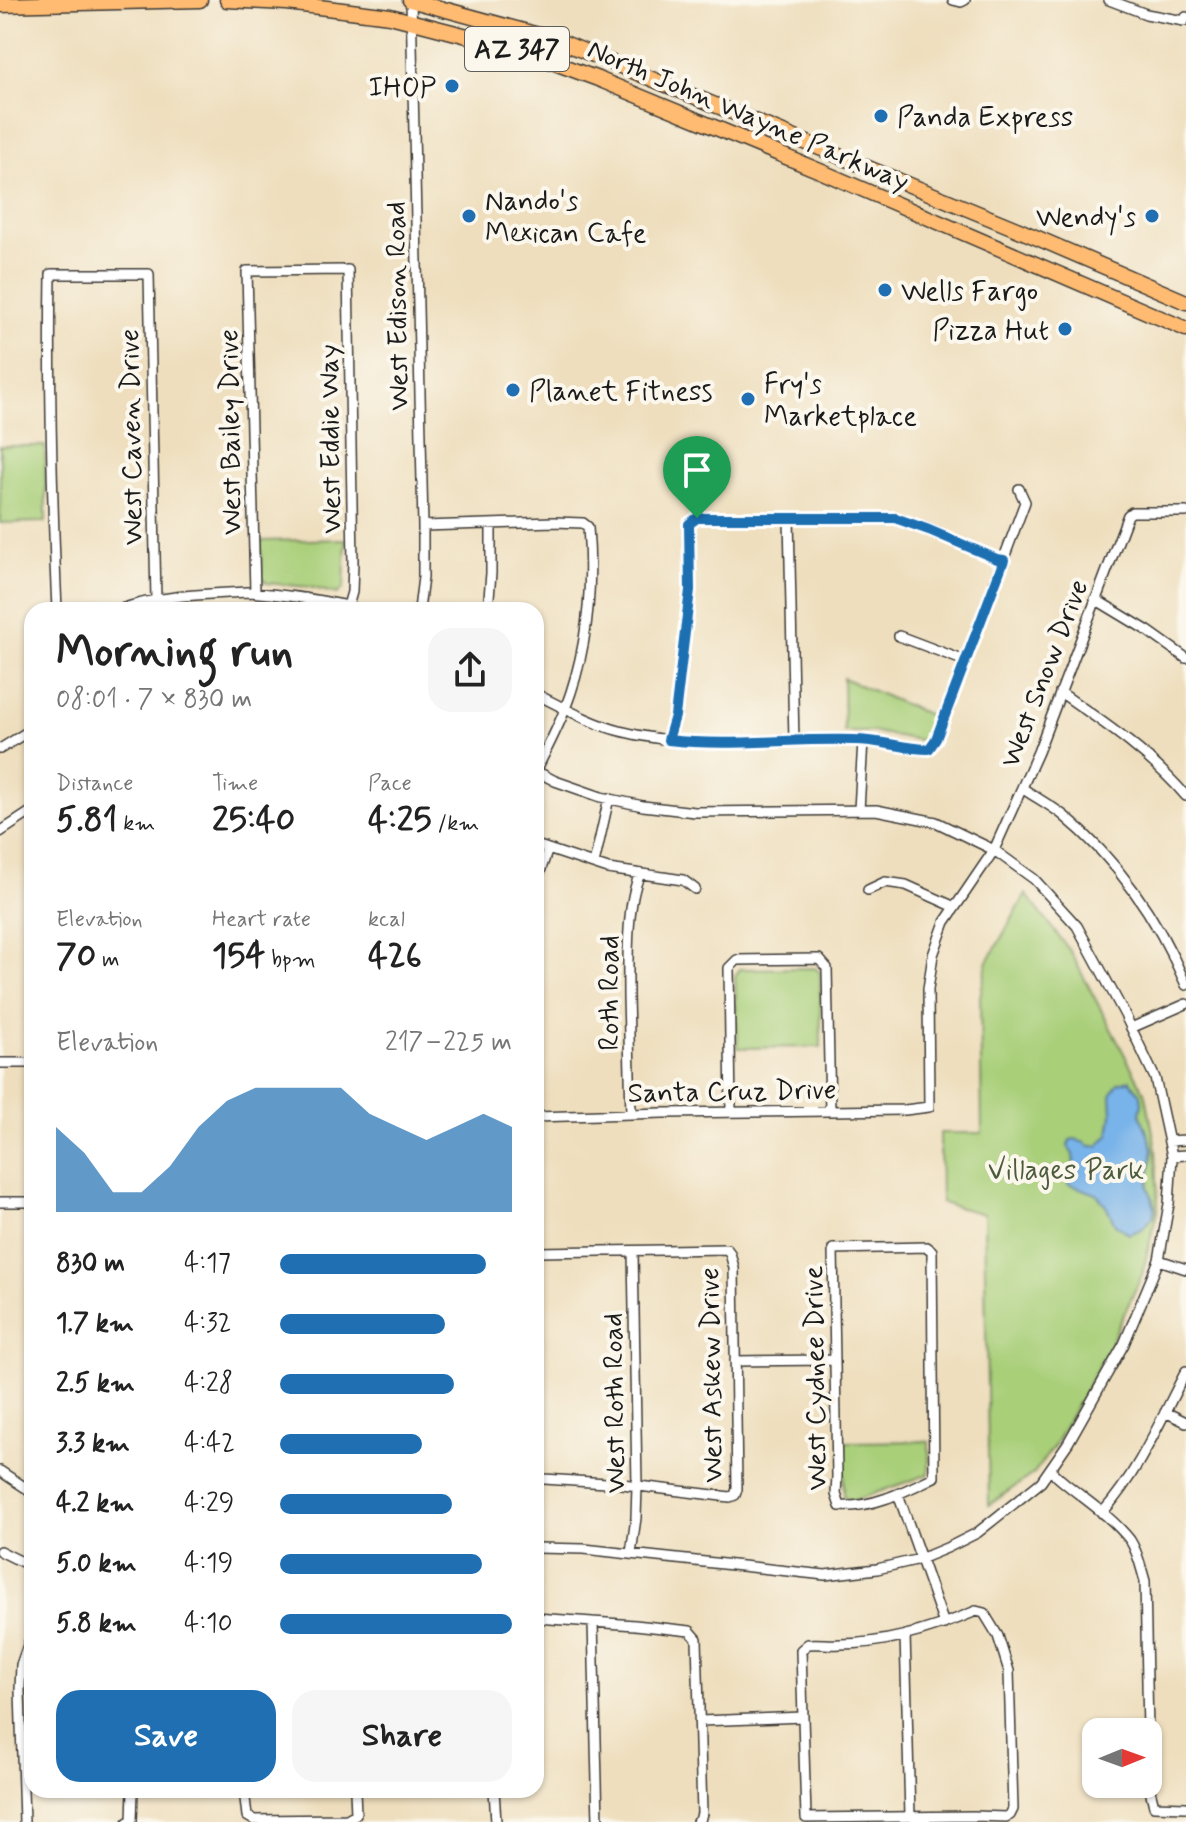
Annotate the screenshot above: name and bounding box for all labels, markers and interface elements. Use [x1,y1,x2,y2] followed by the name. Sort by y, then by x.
[465,27,569,71] road number: AZ 347
[581,32,915,201] street label: North John Wayne Parkway
[369,70,436,107] place label: IHOP
[443,77,461,95] marker: IHOP
[897,100,1073,137] place label: Panda Express
[872,107,890,125] marker: Panda Express
[485,184,647,253] place label: Nando's Mexican Cafe
[1036,200,1136,237] place label: Wendy's
[378,201,419,411] street label: West Edison Road
[460,207,478,225] marker: Nando's Mexican Cafe
[1143,207,1161,225] marker: Wendy's
[901,274,1038,311] place label: Wells Fargo
[876,281,894,299] marker: Wells Fargo
[933,313,1049,350] place label: Pizza Hut
[1056,320,1074,338] marker: Pizza Hut
[112,328,153,546] street label: West Caven Drive
[211,329,252,535] street label: West Bailey Drive
[311,344,352,534] street label: West Eddie Way
[764,367,917,436] place label: Fry's Marketplace
[529,374,713,411] place label: Planet Fitness
[504,381,522,399] marker: Planet Fitness
[739,390,757,408] marker: Fry's Marketplace
[663,436,731,518] pin
[675,448,719,492] icon: arrive
[992,575,1098,773] street label: West Snow Drive
[56,624,293,682] text: Morning run
[428,628,512,712] button: share
[56,683,252,717] text: 08:01 · 7 × 830 m
[56,770,133,798] text: Distance
[212,770,258,798] text: Time
[368,770,412,798] text: Pace
[56,798,117,843] text: 5.81
[212,798,295,843] text: 25:40
[368,798,432,843] text: 4:25
[117,810,155,838] text: km
[432,810,479,838] text: /km
[56,906,143,934] text: Elevation
[212,906,311,934] text: Heart rate
[368,906,405,934] text: kcal
[56,934,96,979] text: 70
[212,934,265,979] text: 154
[368,934,422,979] text: 426
[592,935,629,1051] street label: Roth Road
[96,946,120,974] text: m
[265,946,316,974] text: bpm
[56,1026,158,1060] text: Elevation
[385,1026,512,1060] text: 217–225 m
[627,1072,837,1113] street label: Santa Cruz Drive
[988,1153,1144,1190] park label: Villages Park
[56,1247,125,1281] text: 830 m
[184,1247,231,1281] text: 4:17
[796,1265,837,1491] street label: West Cydnee Drive
[692,1267,733,1483] street label: West Askew Drive
[56,1307,134,1341] text: 1.7 km
[184,1307,232,1341] text: 4:32
[595,1312,636,1493] street label: West Roth Road
[56,1367,135,1401] text: 2.5 km
[184,1367,233,1401] text: 4:28
[56,1427,130,1461] text: 3.3 km
[184,1427,235,1461] text: 4:42
[56,1487,134,1521] text: 4.2 km
[184,1487,234,1521] text: 4:29
[56,1547,137,1581] text: 5.0 km
[184,1547,233,1581] text: 4:19
[56,1607,137,1641] text: 5.8 km
[184,1607,233,1641] text: 4:10
[56,1690,276,1782] button: Save
[292,1690,512,1782] button: Share
[1082,1718,1162,1798] north arrow
[1082,1718,1162,1798] map controls

